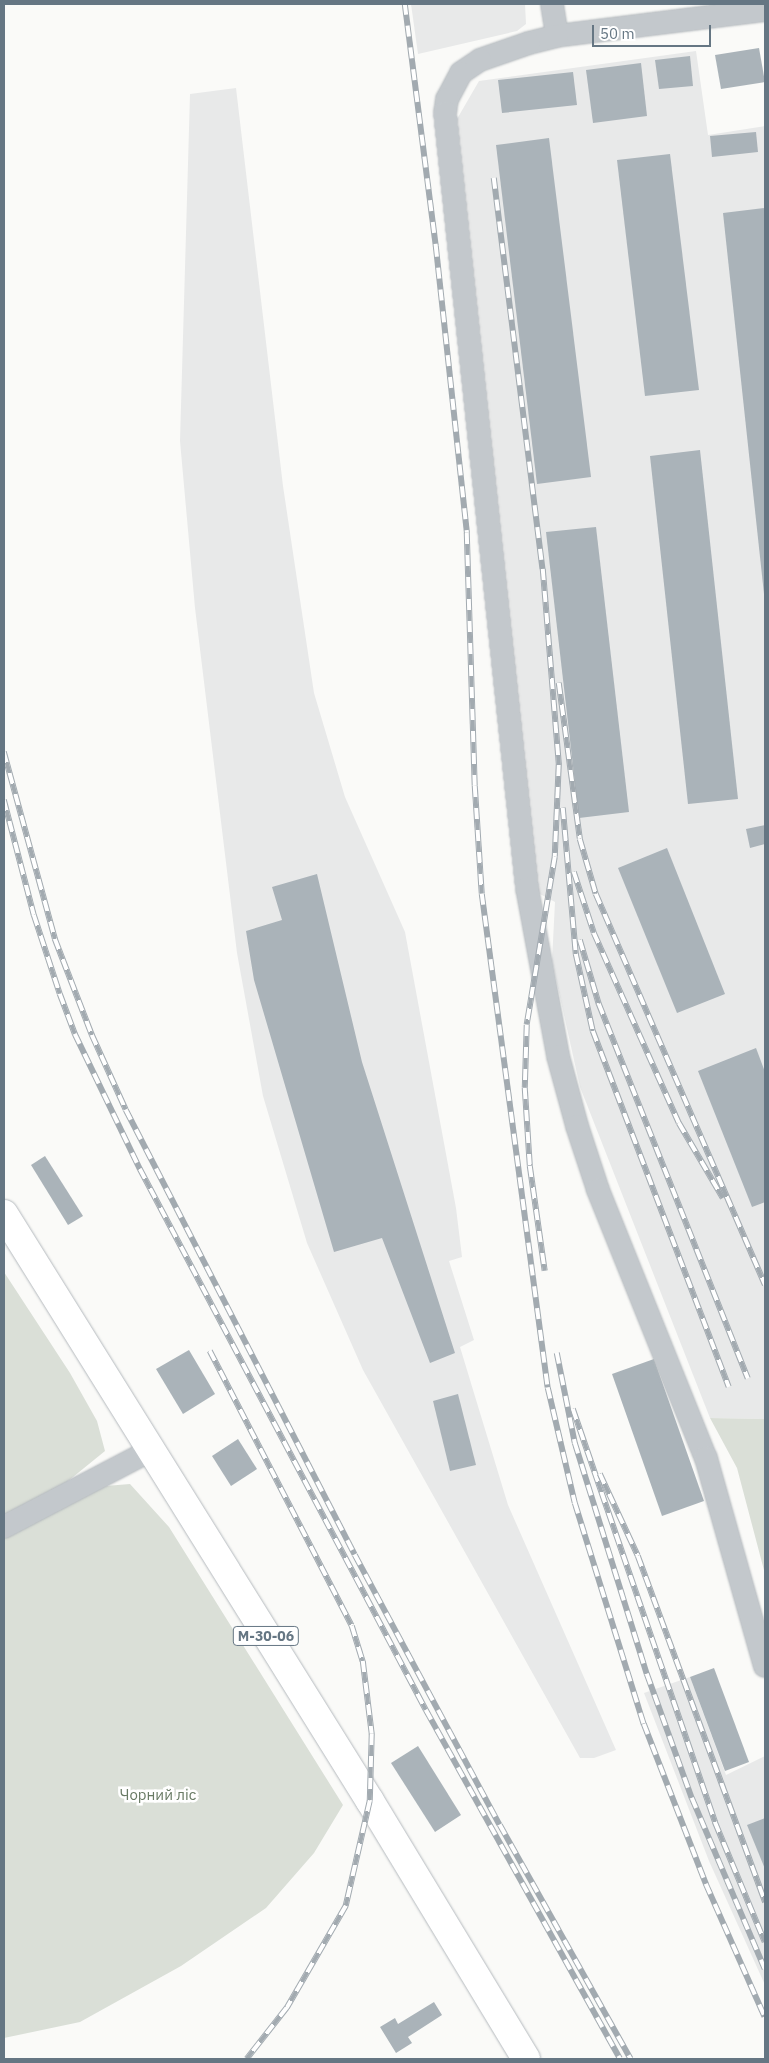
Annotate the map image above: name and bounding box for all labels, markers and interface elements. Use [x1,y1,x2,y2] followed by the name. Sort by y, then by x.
[594,15,713,47] scale bar
[600,24,635,43] text: 50 m
[232,1624,300,1648] road number: М-30-06
[120,1786,196,1804] park label: Чорний ліс

